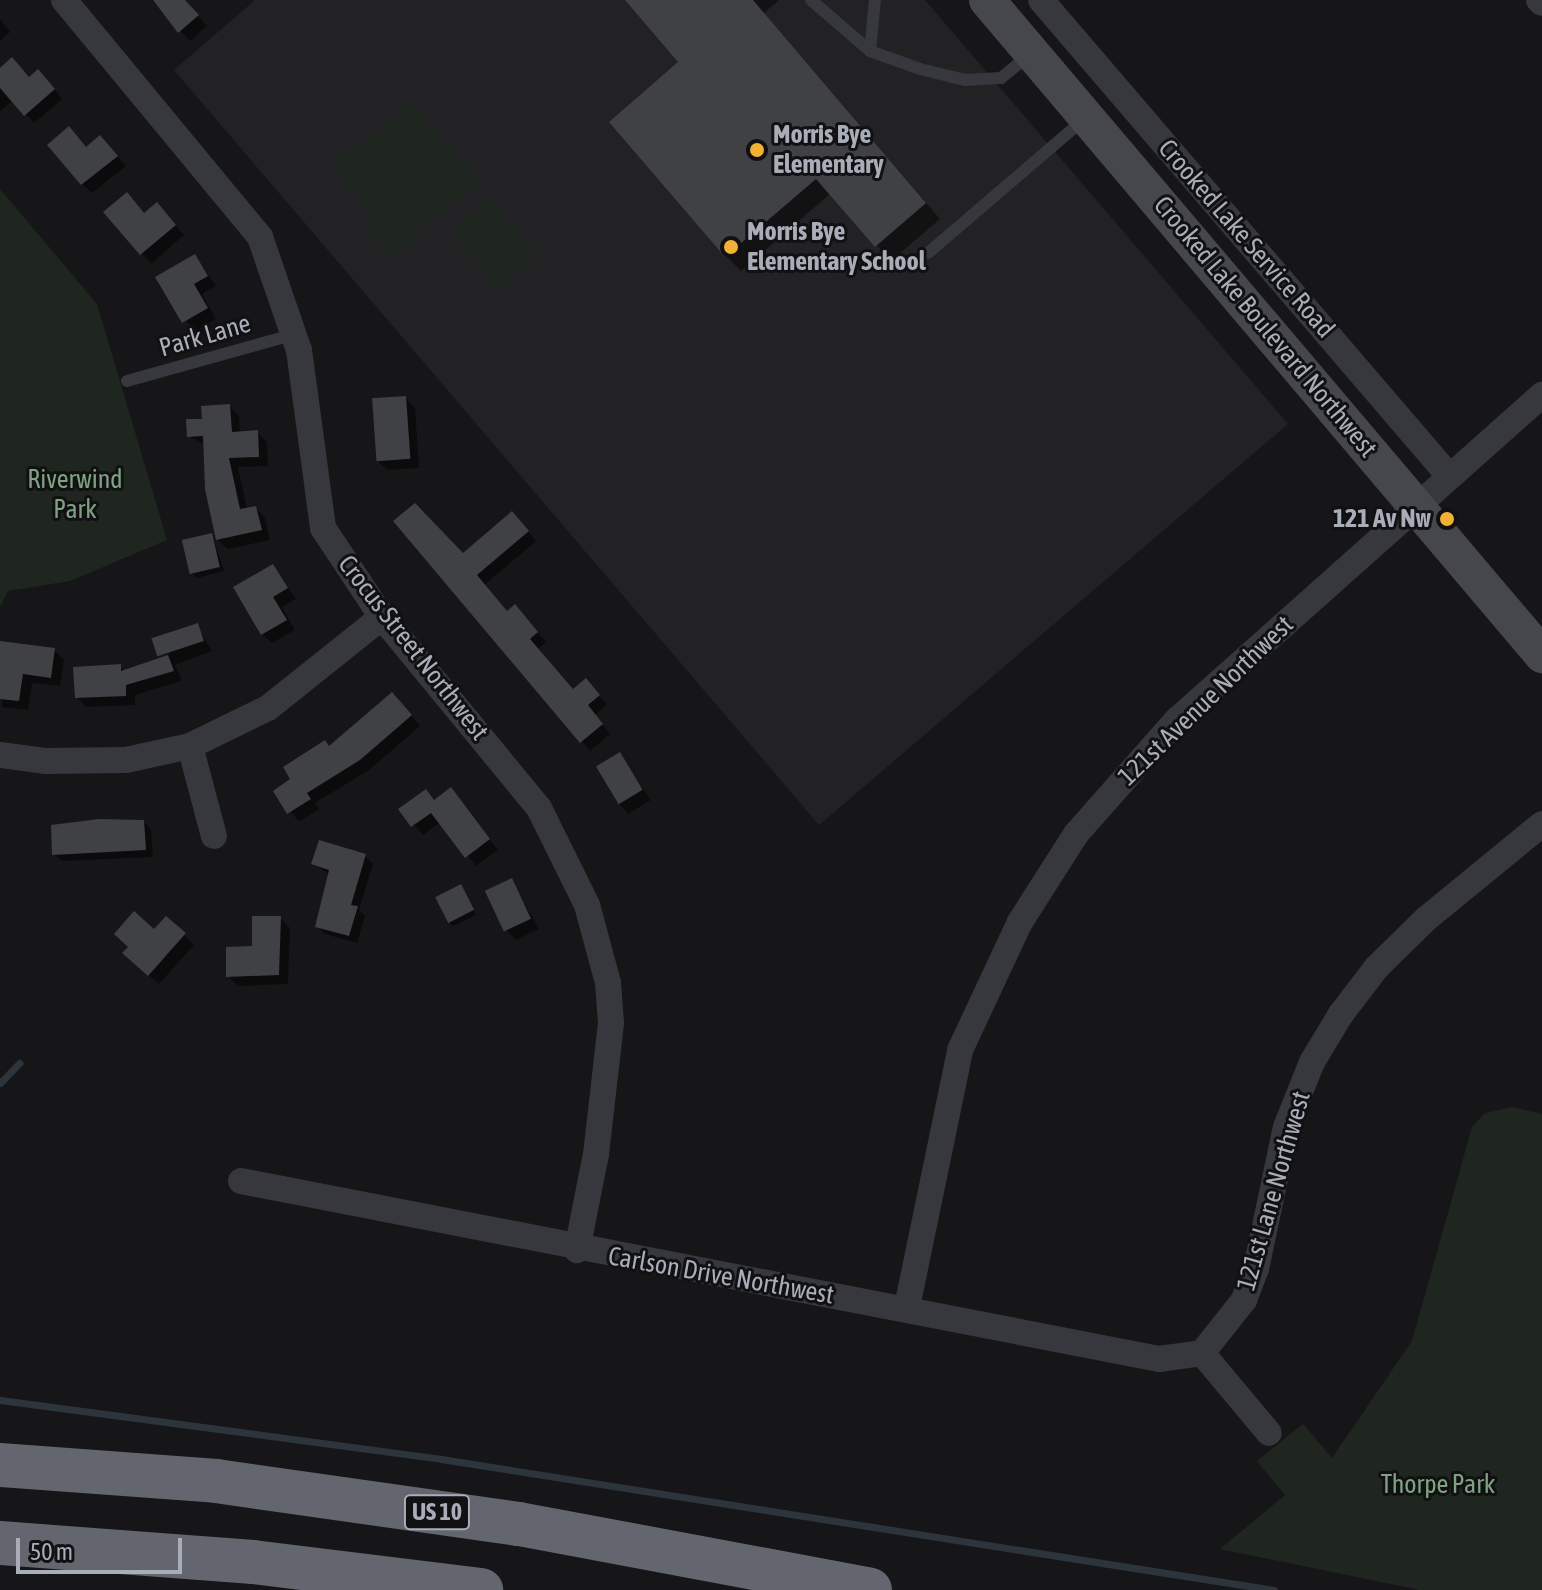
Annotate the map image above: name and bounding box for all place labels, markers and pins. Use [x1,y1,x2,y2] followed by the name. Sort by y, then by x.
[773,119,884,180] place label: Morris Bye Elementary
[748,141,766,159] marker: Morris Bye Elementary
[747,216,926,278] place label: Morris Bye Elementary School
[722,238,740,256] marker: Morris Bye Elementary School
[1333,503,1431,535] place label: 121 Av Nw
[1438,510,1456,528] marker: 121 Av Nw

